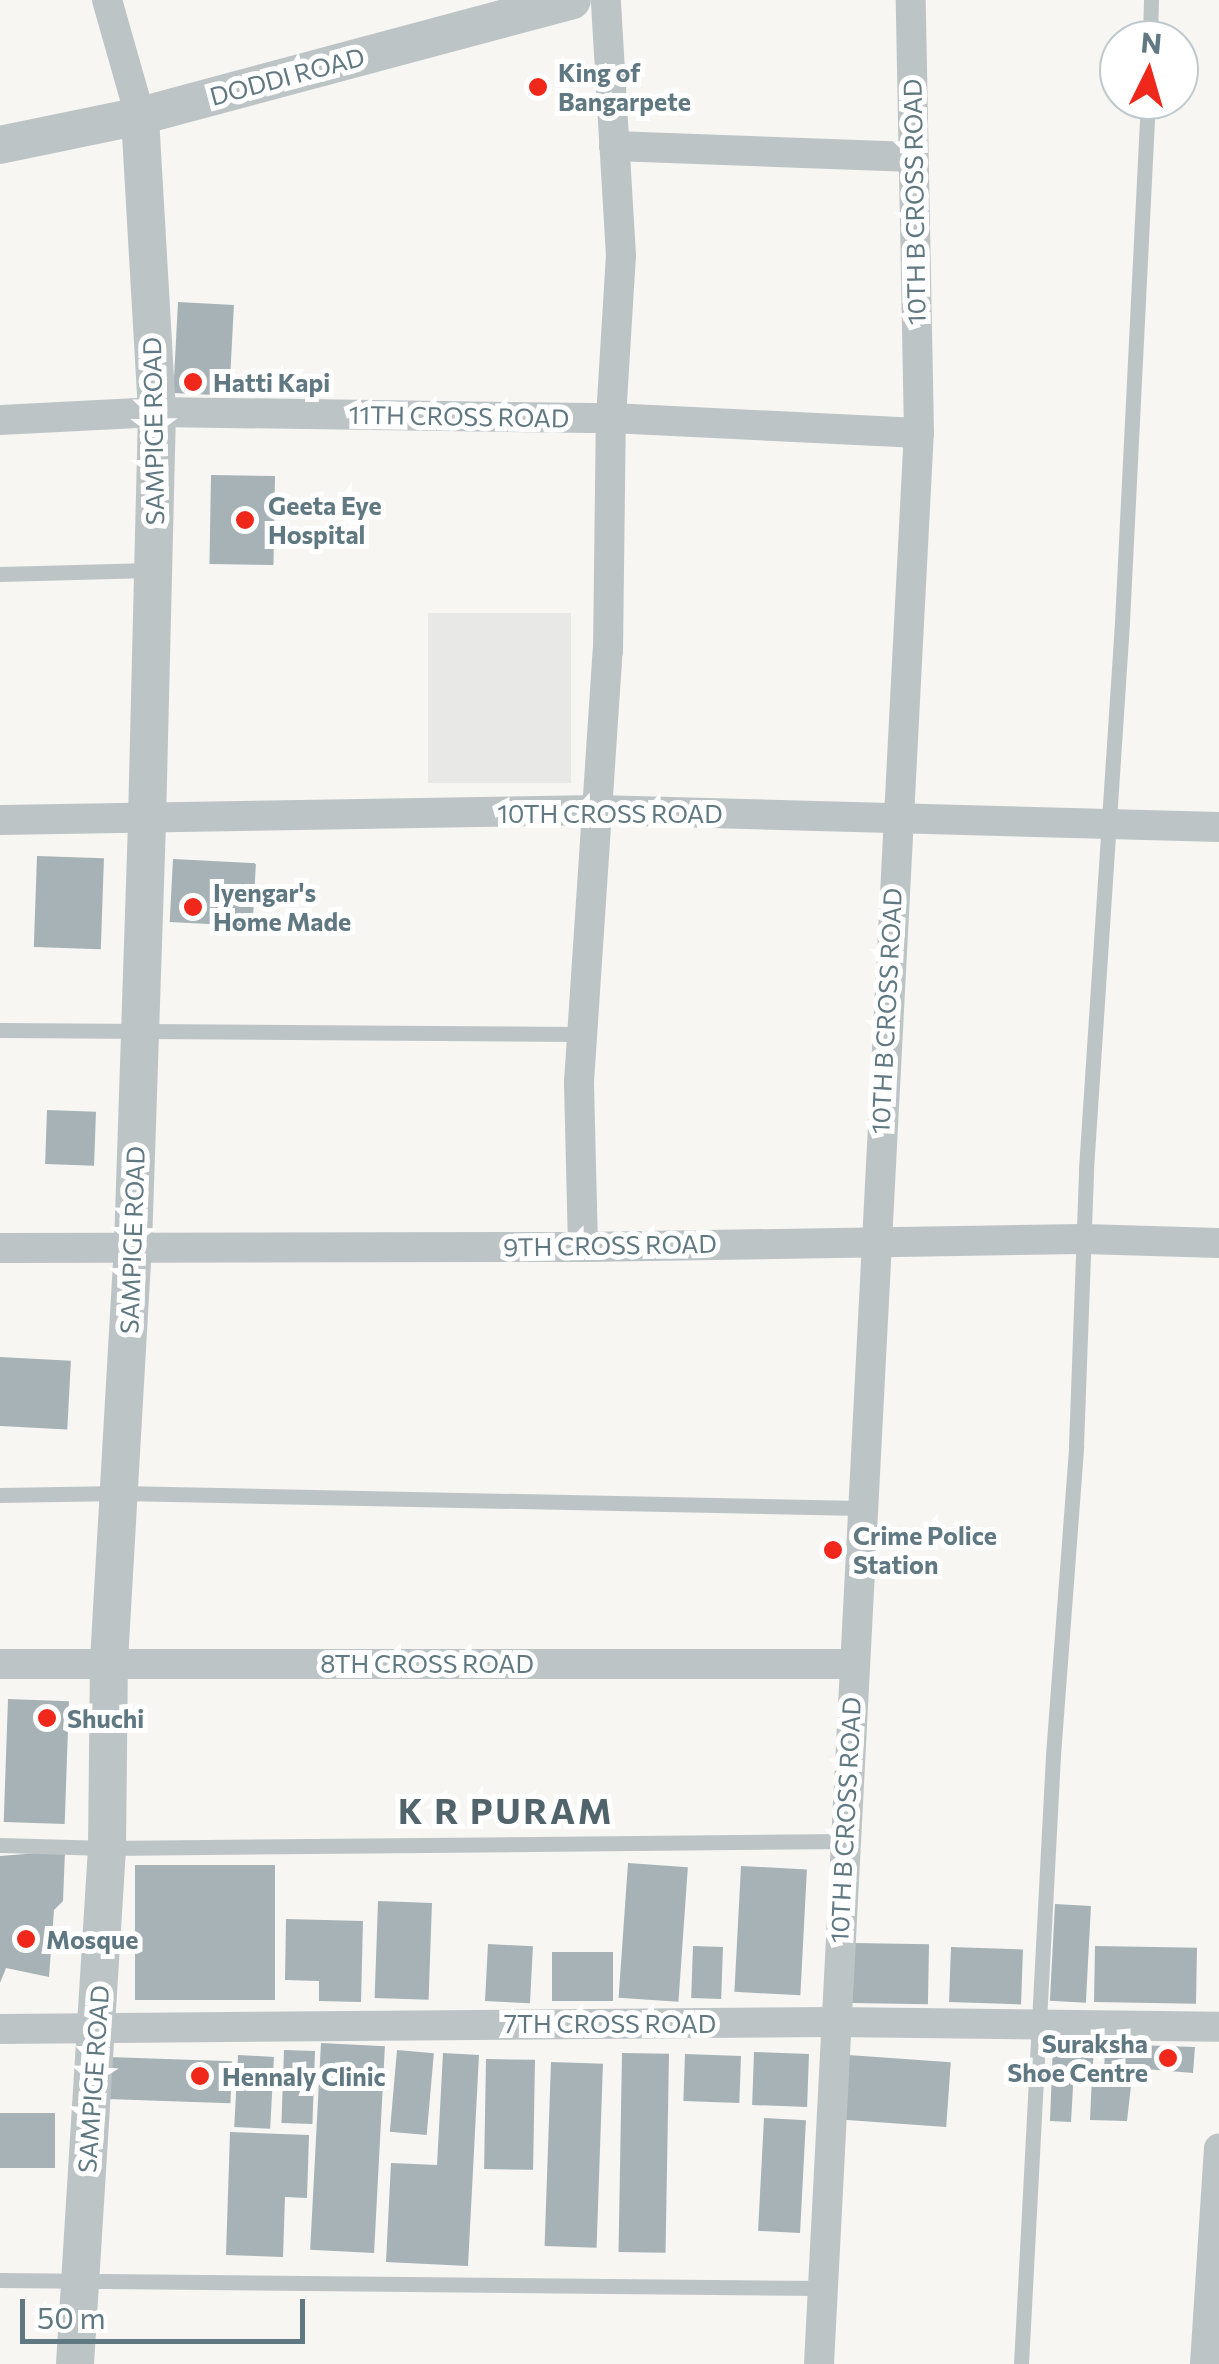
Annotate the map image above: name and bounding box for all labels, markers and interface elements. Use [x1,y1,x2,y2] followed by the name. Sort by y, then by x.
[1099,20,1199,120] north arrow
[1139,24,1163,60] text: N
[206,41,368,111] street label: DODDI ROAD
[558,58,691,117] place label: King of Bangarpete
[527,76,549,98] marker: King of Bangarpete
[897,79,931,325] street label: 10TH B CROSS ROAD
[136,337,170,525] street label: SAMPIGE ROAD
[213,367,330,397] place label: Hatti Kapi
[182,371,204,393] marker: Hatti Kapi
[348,399,570,433] street label: 11TH CROSS ROAD
[268,491,382,550] place label: Geeta Eye Hospital
[232,507,258,533] marker: Geeta Eye Hospital
[497,798,723,828] street label: 10TH CROSS ROAD
[213,878,351,937] place label: Iyengar's Home Made
[865,887,907,1135] street label: 10TH B CROSS ROAD
[182,896,204,918] marker: Iyengar's Home Made
[114,1145,150,1335] street label: SAMPIGE ROAD
[503,1228,717,1262] street label: 9TH CROSS ROAD
[853,1521,997,1580] place label: Crime Police Station
[822,1539,844,1561] marker: Crime Police Station
[320,1648,534,1678] street label: 8TH CROSS ROAD
[824,1696,866,1944] street label: 10TH B CROSS ROAD
[67,1703,144,1733] place label: Shuchi
[36,1707,58,1729] marker: Shuchi
[398,1789,614,1831] district label: K R PURAM
[46,1924,138,1954] place label: Mosque
[15,1928,37,1950] marker: Mosque
[71,1984,115,2174] street label: SAMPIGE ROAD
[504,2008,716,2038] street label: 7TH CROSS ROAD
[1007,2029,1148,2088] place label: Suraksha Shoe Centre
[1157,2047,1179,2069] marker: Suraksha Shoe Centre
[222,2061,386,2091] place label: Hennaly Clinic
[187,2063,213,2089] marker: Hennaly Clinic
[25,2279,310,2341] scale bar
[37,2298,106,2335] text: 50 m

